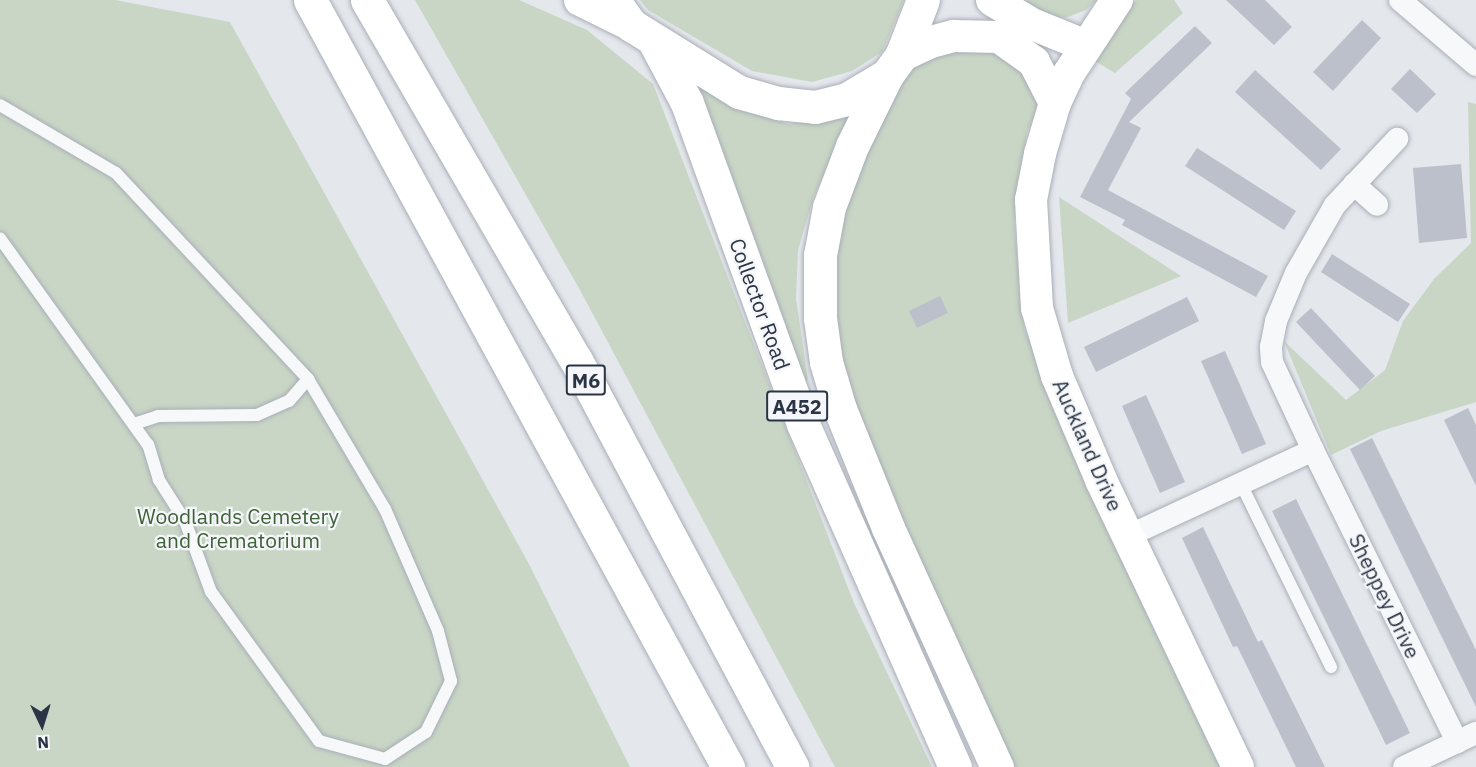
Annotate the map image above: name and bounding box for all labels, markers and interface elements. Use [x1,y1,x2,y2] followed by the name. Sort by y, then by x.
[725,235,795,373] street label: Collector Road
[565,363,607,397] road number: M6
[1048,375,1128,515] street label: Auckland Drive
[766,389,828,423] road number: A452
[137,503,339,553] park label: Woodlands Cemetery and Crematorium
[1344,530,1426,662] street label: Sheppey Drive
[12,695,72,755] north arrow
[37,733,50,753] text: N

